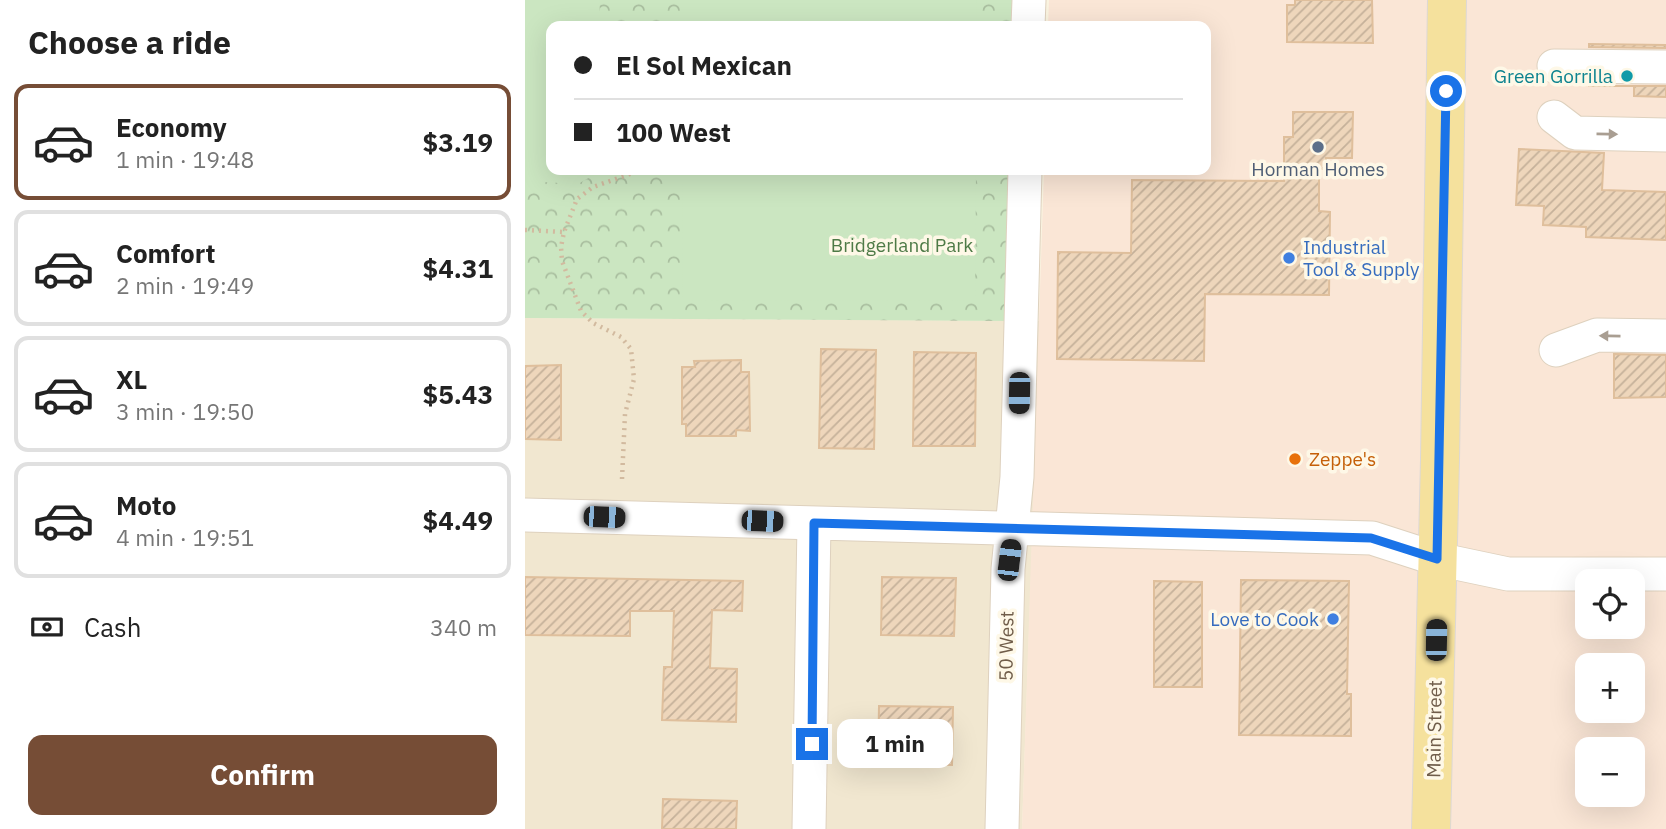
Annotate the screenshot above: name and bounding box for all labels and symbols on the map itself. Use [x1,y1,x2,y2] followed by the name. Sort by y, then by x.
[1494,64,1613,88] place label: Green Gorrilla
[1619,68,1635,84] marker: Green Gorrilla
[1430,75,1462,107] route start
[1596,128,1618,140] one-way arrow
[1310,139,1326,155] marker: Horman Homes
[1251,157,1385,181] place label: Horman Homes
[831,233,973,257] park label: Bridgerland Park
[1303,235,1420,281] place label: Industrial Tool & Supply
[1281,250,1297,266] marker: Industrial Tool & Supply
[1599,330,1621,341] one-way arrow
[1009,372,1030,414] car
[1309,447,1376,471] place label: Zeppe's
[1287,451,1303,467] marker: Zeppe's
[583,506,626,528] car
[741,510,784,532] car
[997,538,1022,582] car
[1210,607,1319,631] place label: Love to Cook
[993,611,1019,681] street label: 50 West
[1325,611,1341,627] marker: Love to Cook
[1426,619,1447,661] car
[1421,680,1447,778] street label: Main Street
[837,720,952,768] callout: 1 min
[796,728,828,760] route end

